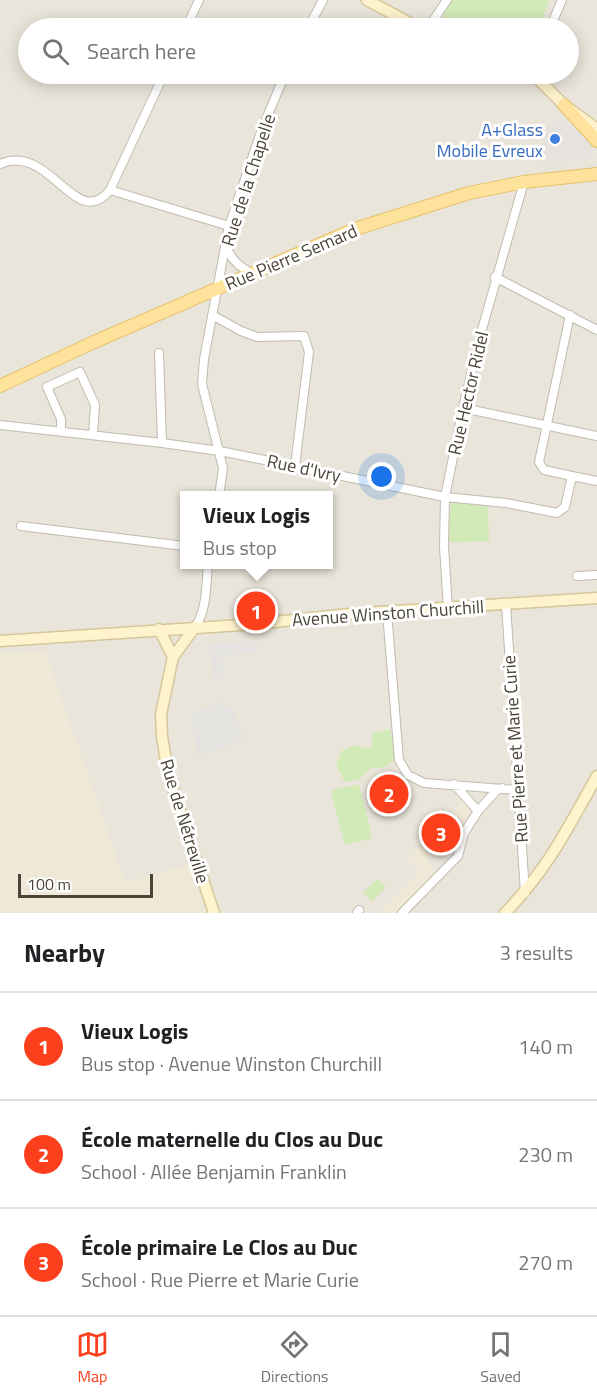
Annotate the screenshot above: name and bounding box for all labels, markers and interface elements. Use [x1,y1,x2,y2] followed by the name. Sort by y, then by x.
[18,18,579,84] search box
[87,34,196,68] text: Search here
[39,35,72,68] icon: search
[214,110,282,250] street label: Rue de la Chapelle
[437,116,543,164] place label: A+Glass Mobile Evreux
[548,132,562,146] marker: A+Glass Mobile Evreux
[221,217,361,297] street label: Rue Pierre Semard
[441,328,495,458] street label: Rue Hector Ridel
[265,447,344,489] street label: Rue d'Ivry
[367,462,396,491] your location
[180,491,333,569] popup
[203,498,310,532] text: Vieux Logis
[203,532,277,563] text: Bus stop
[236,588,276,634] pin: 1
[291,593,485,633] street label: Avenue Winston Churchill
[495,654,535,844] street label: Rue Pierre et Marie Curie
[153,756,217,886] street label: Rue de Nétreville
[370,772,408,816] pin: 2
[422,810,460,856] pin: 3
[18,871,153,898] scale bar
[27,872,71,896] text: 100 m
[24,933,105,972] text: Nearby
[500,937,573,968] text: 3 results
[81,1014,189,1048] text: Vieux Logis
[38,1031,49,1062] text: 1
[518,1031,573,1062] text: 140 m
[81,1048,382,1079] text: Bus stop · Avenue Winston Churchill
[81,1122,383,1156] text: École maternelle du Clos au Duc
[38,1139,49,1170] text: 2
[518,1139,573,1170] text: 230 m
[81,1156,347,1187] text: School · Allée Benjamin Franklin
[81,1230,357,1264] text: École primaire Le Clos au Duc
[38,1247,49,1278] text: 3
[518,1247,573,1278] text: 270 m
[81,1264,359,1295] text: School · Rue Pierre et Marie Curie
[76,1328,109,1388] tab: Map
[261,1328,329,1388] tab: Directions
[480,1328,521,1388] tab: Saved

